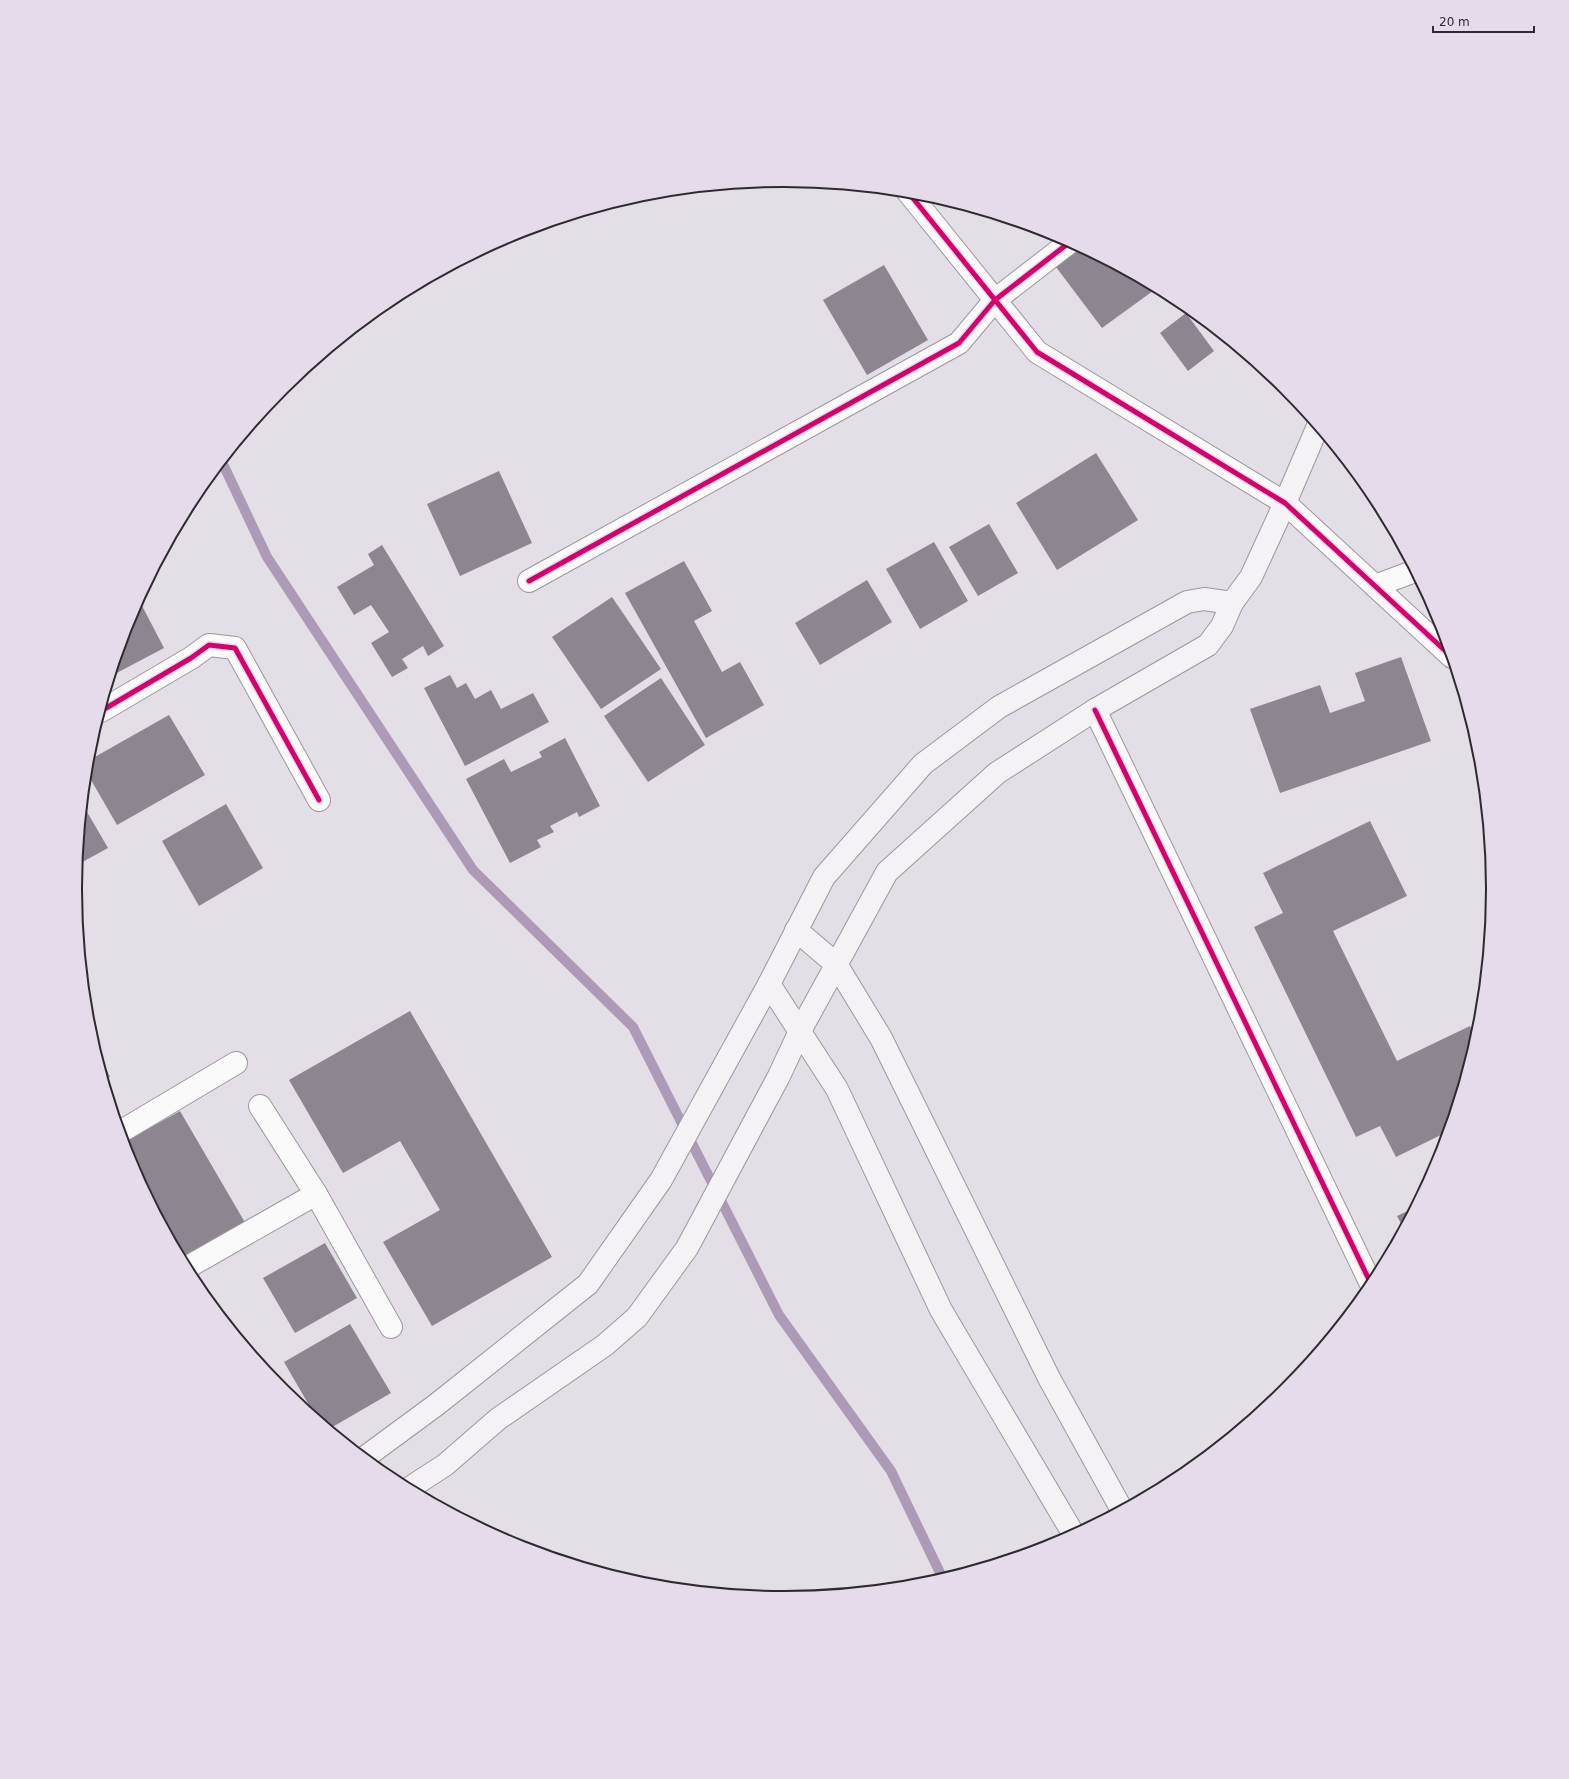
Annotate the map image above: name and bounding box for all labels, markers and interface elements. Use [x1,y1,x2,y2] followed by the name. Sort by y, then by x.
[1433,8,1534,34] scale bar
[1439,15,1470,29] text: 20 m

